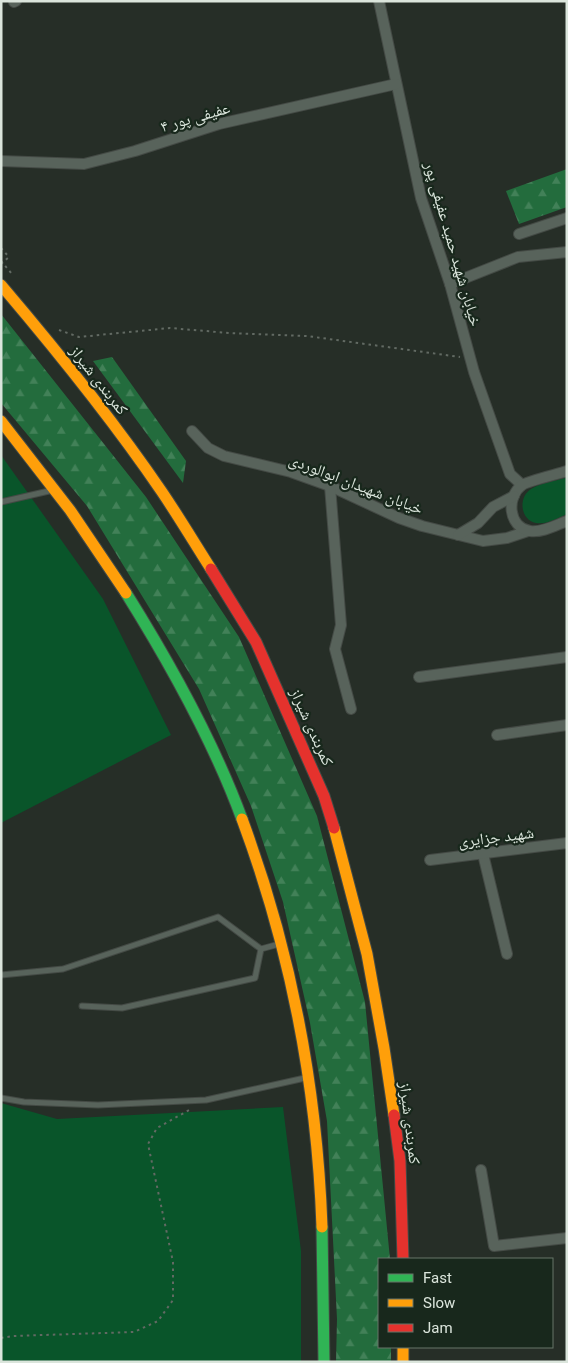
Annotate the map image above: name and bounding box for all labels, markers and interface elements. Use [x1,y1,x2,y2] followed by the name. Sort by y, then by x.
[158,98,232,137] street label: عفیفی پور ۴
[419,159,486,329] street label: خیابان شهید حمید عفیفی پور
[65,341,132,419] street label: کمربندی شیراز
[286,450,426,519] street label: خیابان شهیدان ابوالوردی
[285,684,338,769] street label: کمربندی شیراز
[457,823,535,852] street label: شهید جزایری
[394,1080,425,1166] street label: کمربندی شیراز
[378,1258,553,1348] legend
[423,1269,452,1287] text: Fast
[423,1294,455,1312] text: Slow
[423,1319,453,1337] text: Jam

